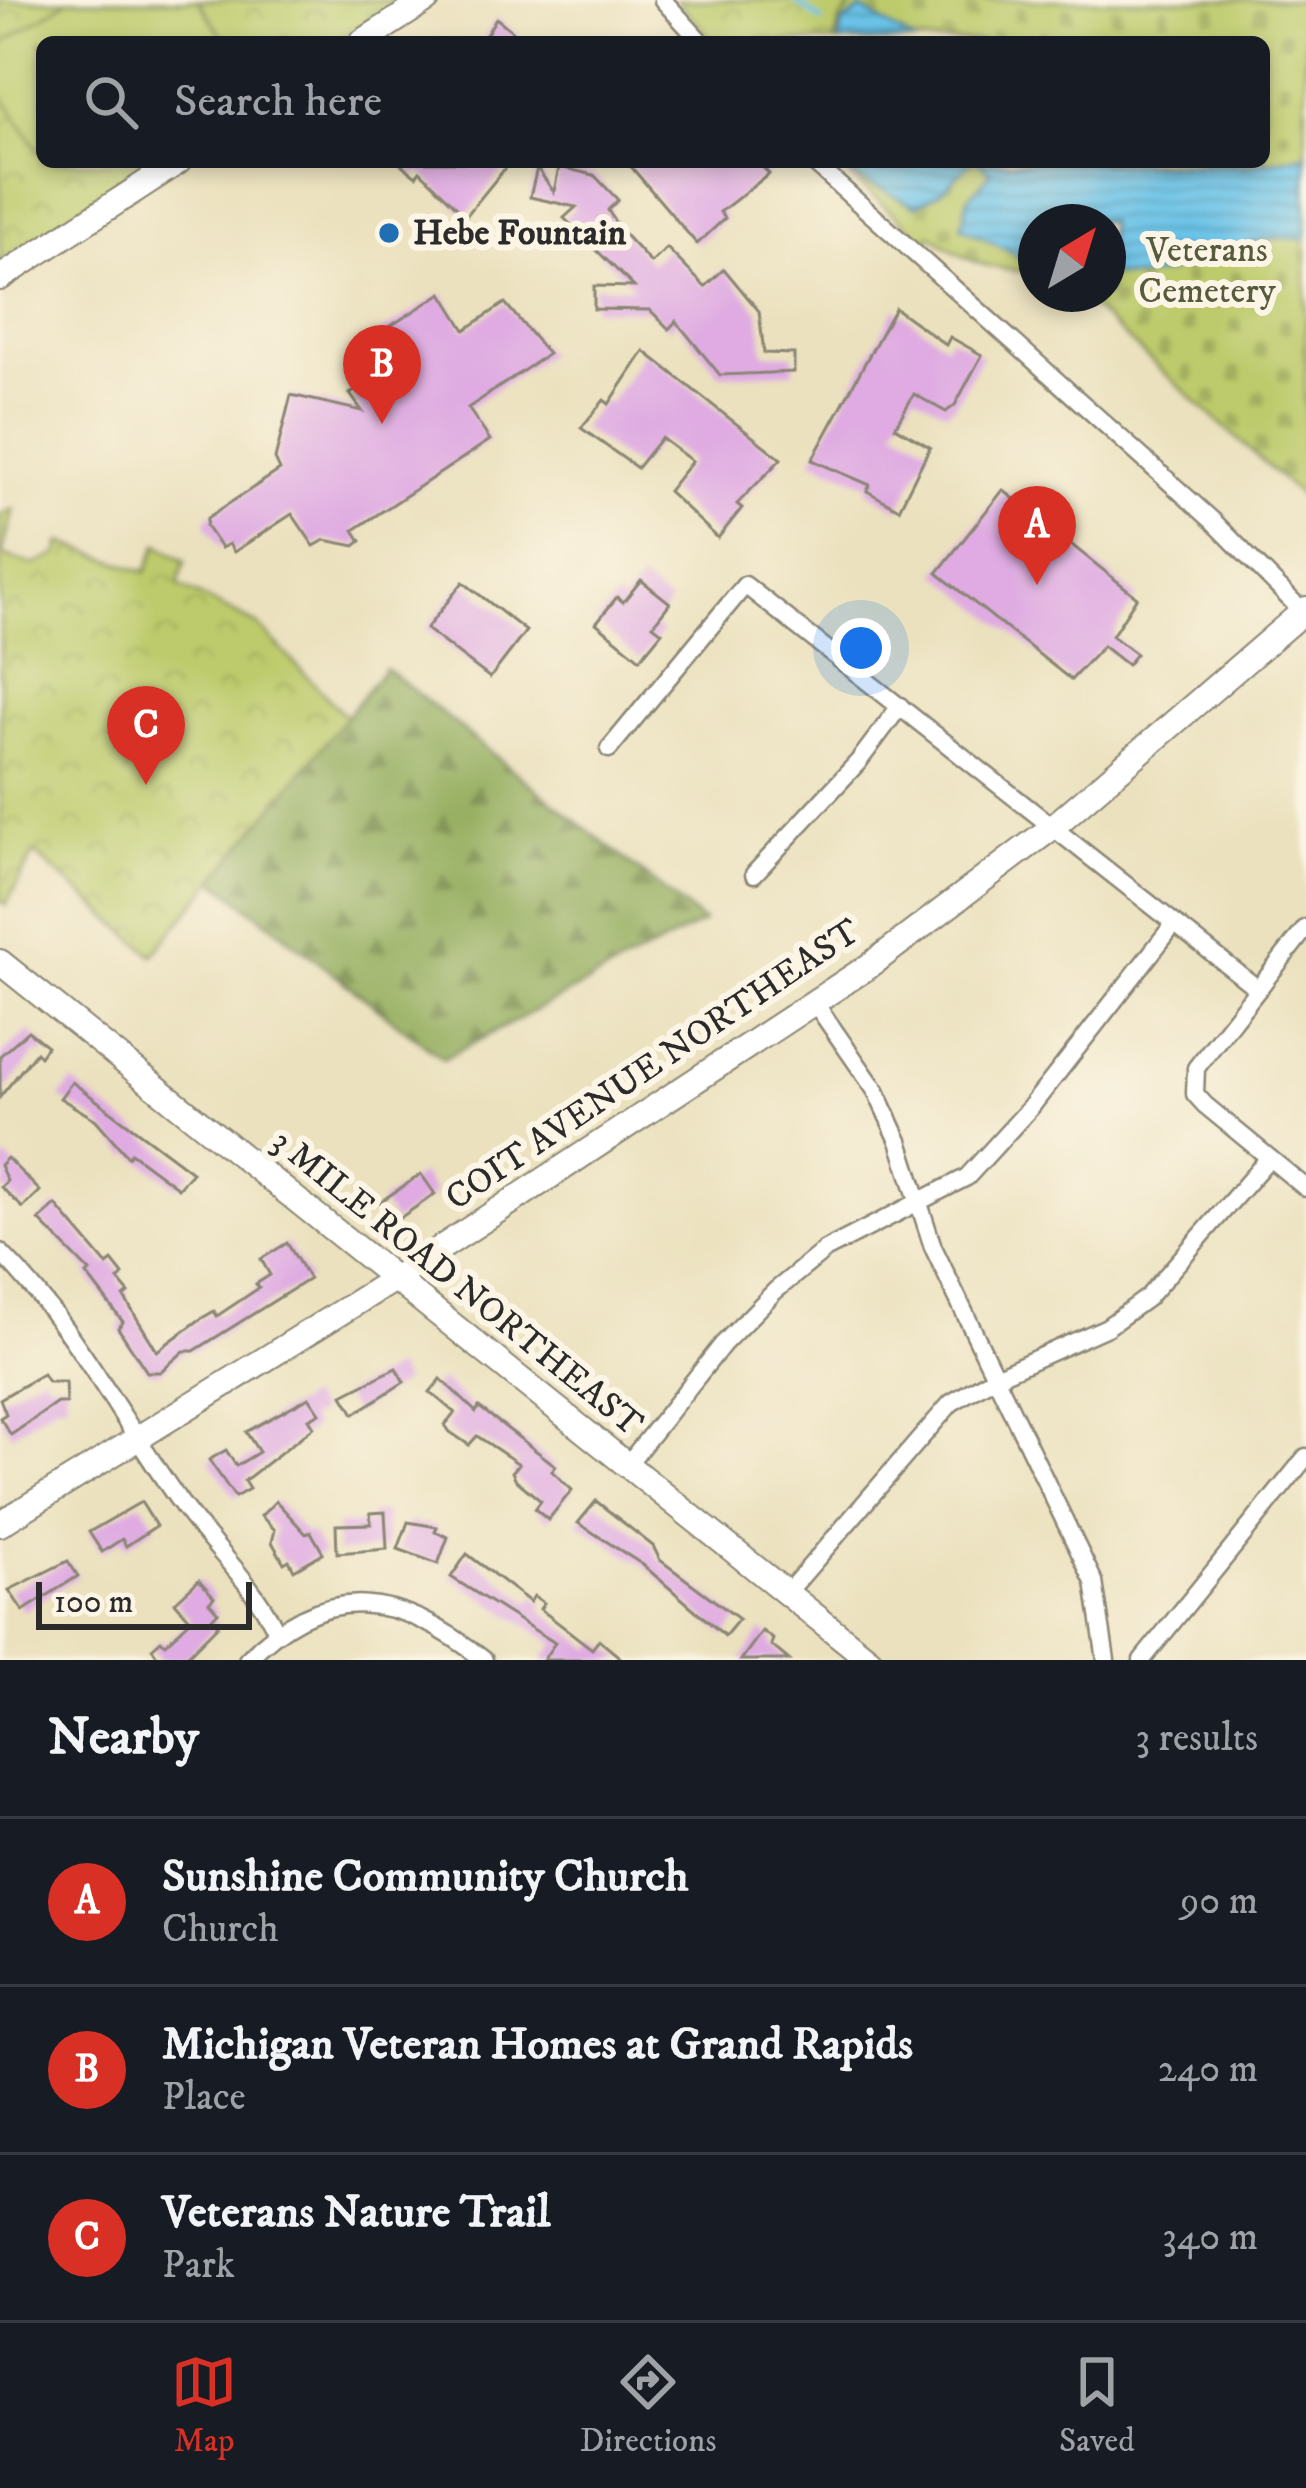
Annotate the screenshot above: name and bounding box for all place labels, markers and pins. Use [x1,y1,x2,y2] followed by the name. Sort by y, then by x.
[413,211,627,256] place label: Hebe Fountain
[376,220,402,246] marker: Hebe Fountain
[343,325,421,424] pin: B
[998,486,1076,585] pin: A
[107,686,185,785] pin: C

